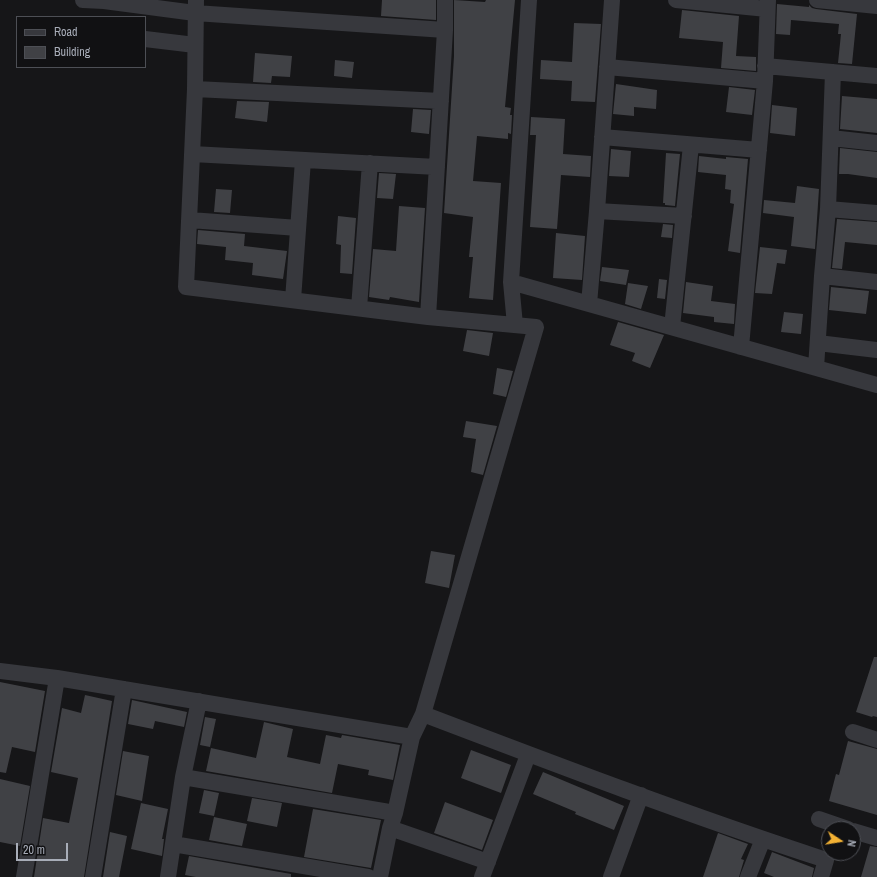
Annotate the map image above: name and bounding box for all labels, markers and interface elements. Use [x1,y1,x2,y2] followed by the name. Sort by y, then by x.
[16,16,146,68] legend
[54,24,78,40] text: Road
[54,44,90,60] text: Building
[821,821,861,861] north arrow
[18,835,70,861] scale bar
[844,839,859,848] text: N
[23,842,45,858] text: 20 m

